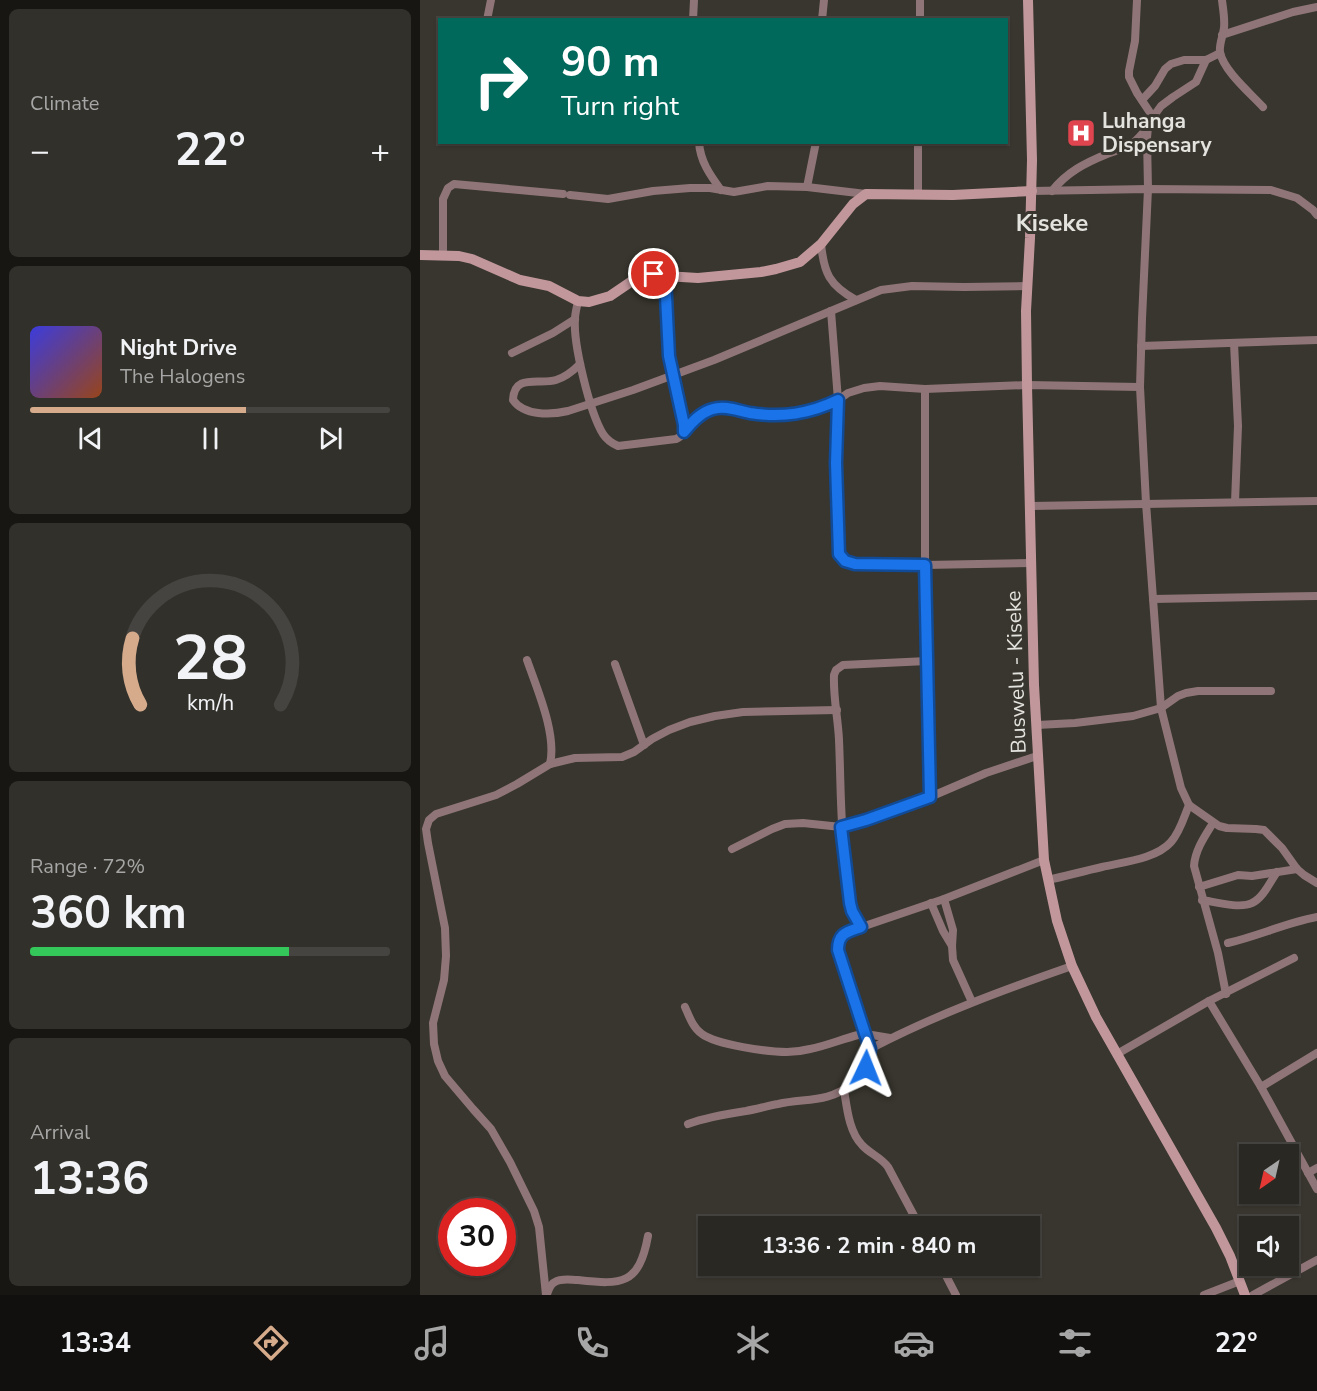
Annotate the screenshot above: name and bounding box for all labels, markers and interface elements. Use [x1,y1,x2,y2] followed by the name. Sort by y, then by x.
[561,34,660,91] text: 90 m
[462,42,540,120] icon: right
[561,88,679,125] text: Turn right
[30,90,99,117] text: Climate
[1102,107,1212,159] place label: Luhanga Dispensary
[1065,117,1097,149] hospital icon: Luhanga Dispensary
[174,120,246,181] text: 22°
[30,129,50,174] text: −
[370,129,390,174] text: +
[1016,207,1088,239] district label: Kiseke
[628,248,679,299] pin
[637,257,670,290] icon: arrive
[120,333,237,363] text: Night Drive
[120,363,245,390] text: The Halogens
[74,422,107,455] icon: previous
[194,422,227,455] icon: pause
[314,422,347,455] icon: next
[999,590,1033,754] street label: Buswelu - Kiseke
[173,616,247,701] text: 28
[186,688,234,718] text: km/h
[30,853,145,880] text: Range · 72%
[30,883,187,944] text: 360 km
[834,1036,898,1100] position arrow
[30,1119,90,1146] text: Arrival
[1239,1144,1299,1204] north arrow
[1239,1144,1299,1276] map controls
[30,1149,149,1210] text: 13:36
[438,1198,516,1276] speed limit sign: 30
[1239,1216,1299,1276] button: sound
[762,1231,976,1261] text: 13:36 · 2 min · 840 m
[250,1322,292,1364] icon: directions
[411,1322,453,1364] icon: music
[571,1322,613,1364] icon: phone
[732,1322,774,1364] icon: climate
[893,1322,935,1364] icon: car
[1054,1322,1096,1364] icon: filters
[59,1325,131,1362] text: 13:34
[1215,1325,1257,1362] text: 22°

